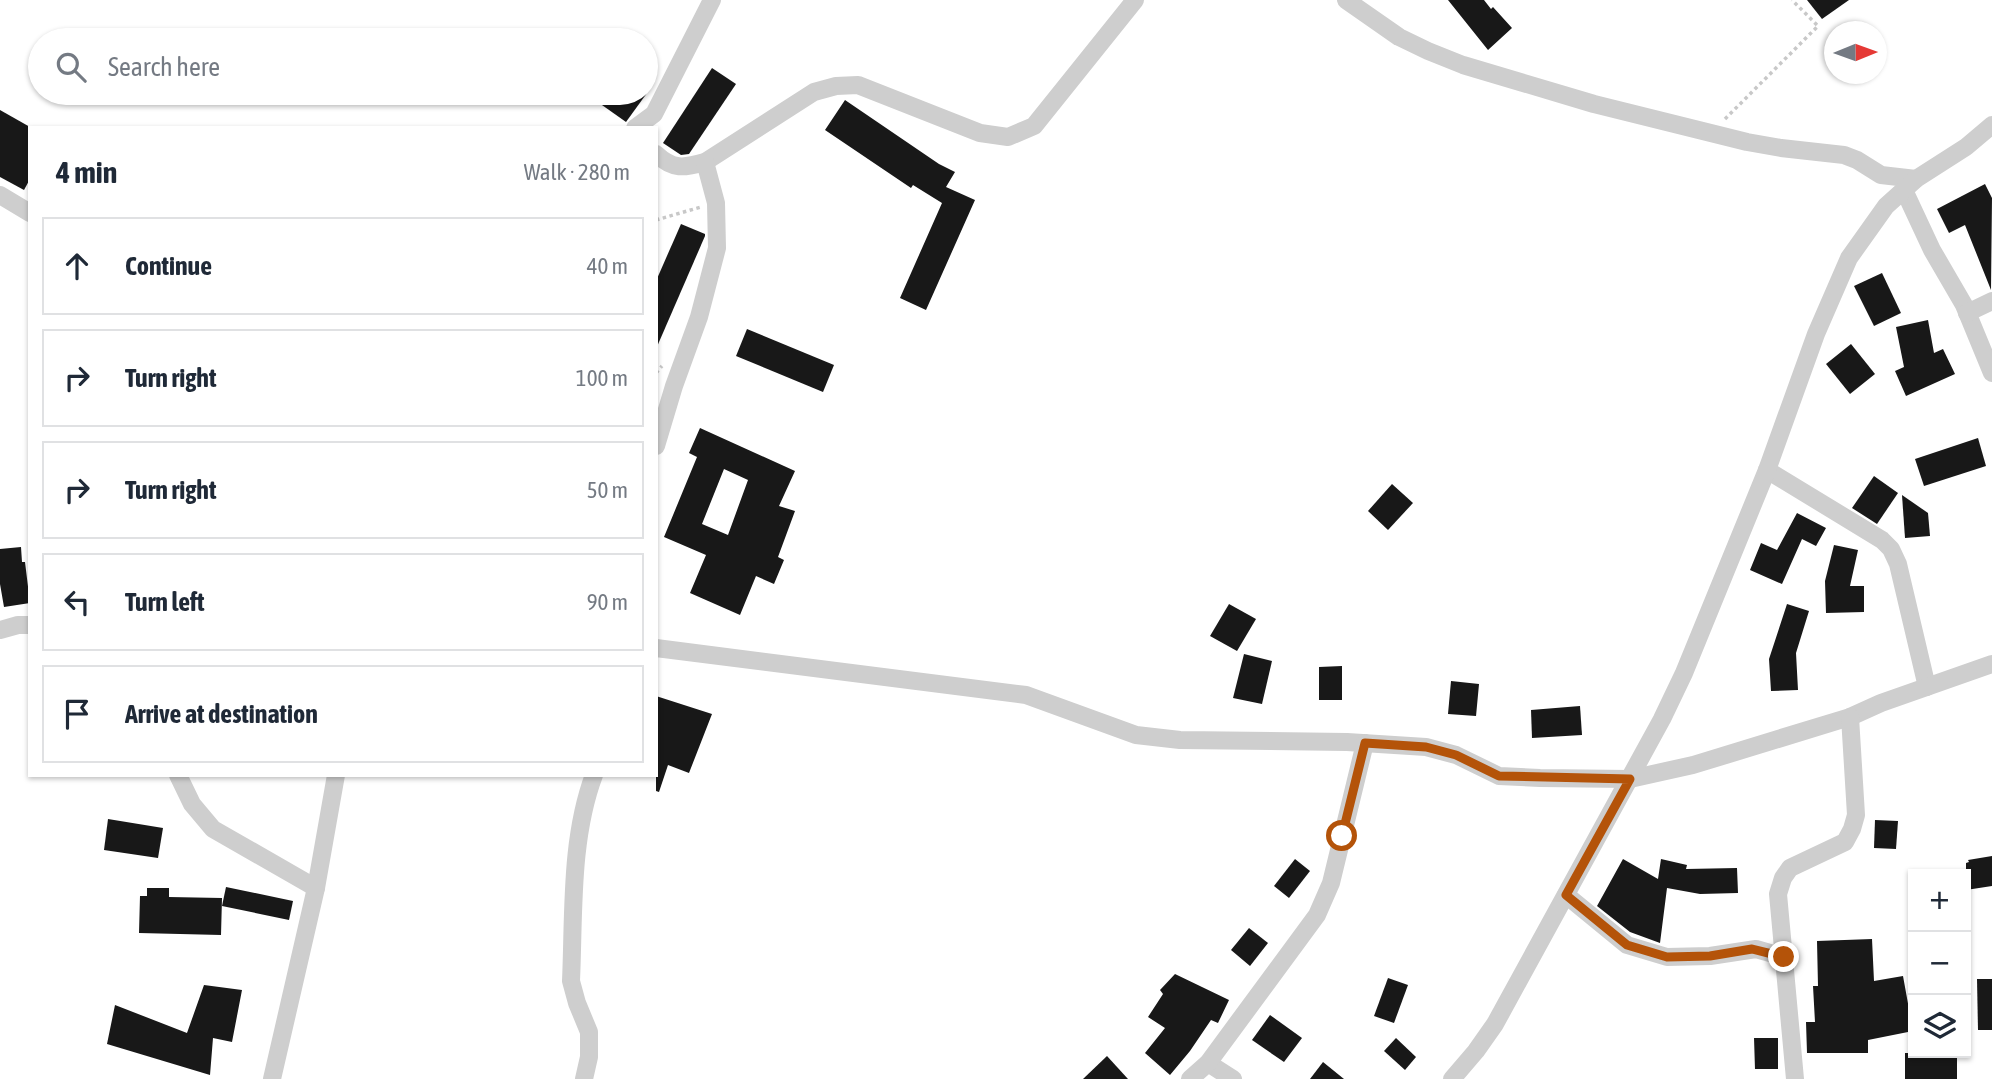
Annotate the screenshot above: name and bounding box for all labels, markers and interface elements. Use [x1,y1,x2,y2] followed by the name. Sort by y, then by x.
[1824,21,1887,84] north arrow
[28,28,658,105] search box
[52,48,90,86] icon: search
[108,52,220,82] text: Search here
[56,155,117,189] text: 4 min
[524,159,630,185] text: Walk · 280 m
[58,247,96,285] icon: ahead
[125,251,212,281] text: Continue
[587,253,628,279] text: 40 m
[58,359,96,397] icon: right
[125,363,216,393] text: Turn right
[576,365,628,391] text: 100 m
[58,471,96,509] icon: right
[125,475,216,505] text: Turn right
[587,477,628,503] text: 50 m
[58,583,96,621] icon: left
[125,587,205,617] text: Turn left
[587,589,628,615] text: 90 m
[58,695,96,733] icon: arrive
[125,699,318,729] text: Arrive at destination
[1326,820,1357,851] route start
[1908,869,1971,1058] map controls
[1908,869,1971,932] button: +
[1908,932,1971,995] button: −
[1768,941,1799,972] route end
[1908,995,1971,1058] button: layers

